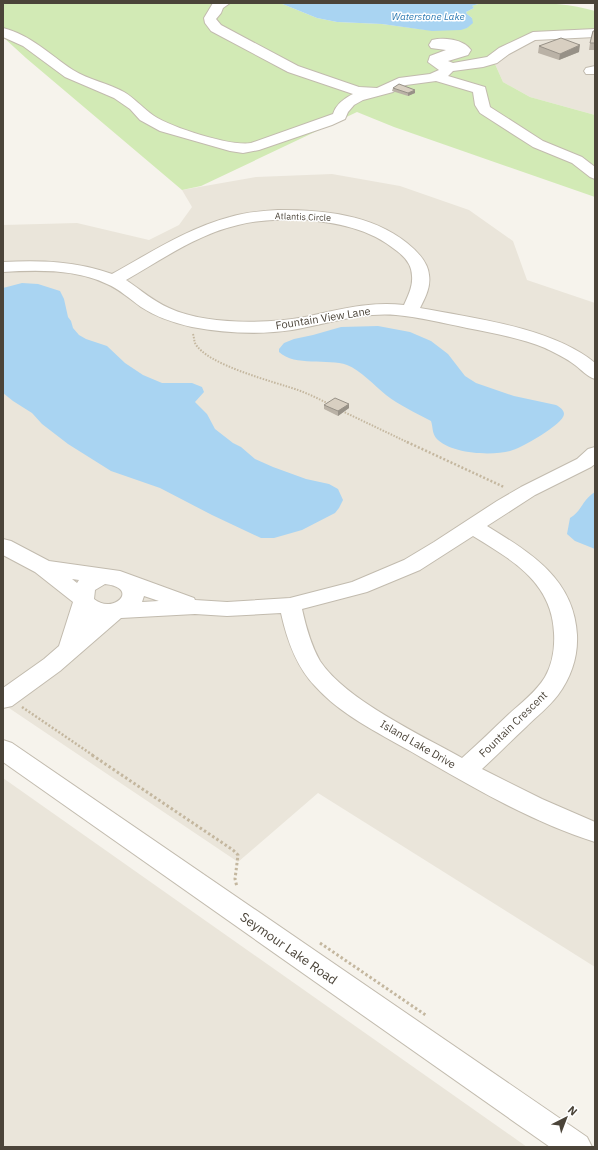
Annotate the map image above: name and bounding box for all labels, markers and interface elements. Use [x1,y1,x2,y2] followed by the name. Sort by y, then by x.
[391,10,465,23] water label: Waterstone Lake
[275,210,331,223] street label: Atlantis Circle
[274,304,372,332] street label: Fountain View Lane
[476,688,550,760] street label: Fountain Crescent
[378,717,458,771] street label: Island Lake Drive
[237,908,341,988] street label: Seymour Lake Road
[546,1098,586,1138] north arrow
[565,1103,580,1118] text: N

